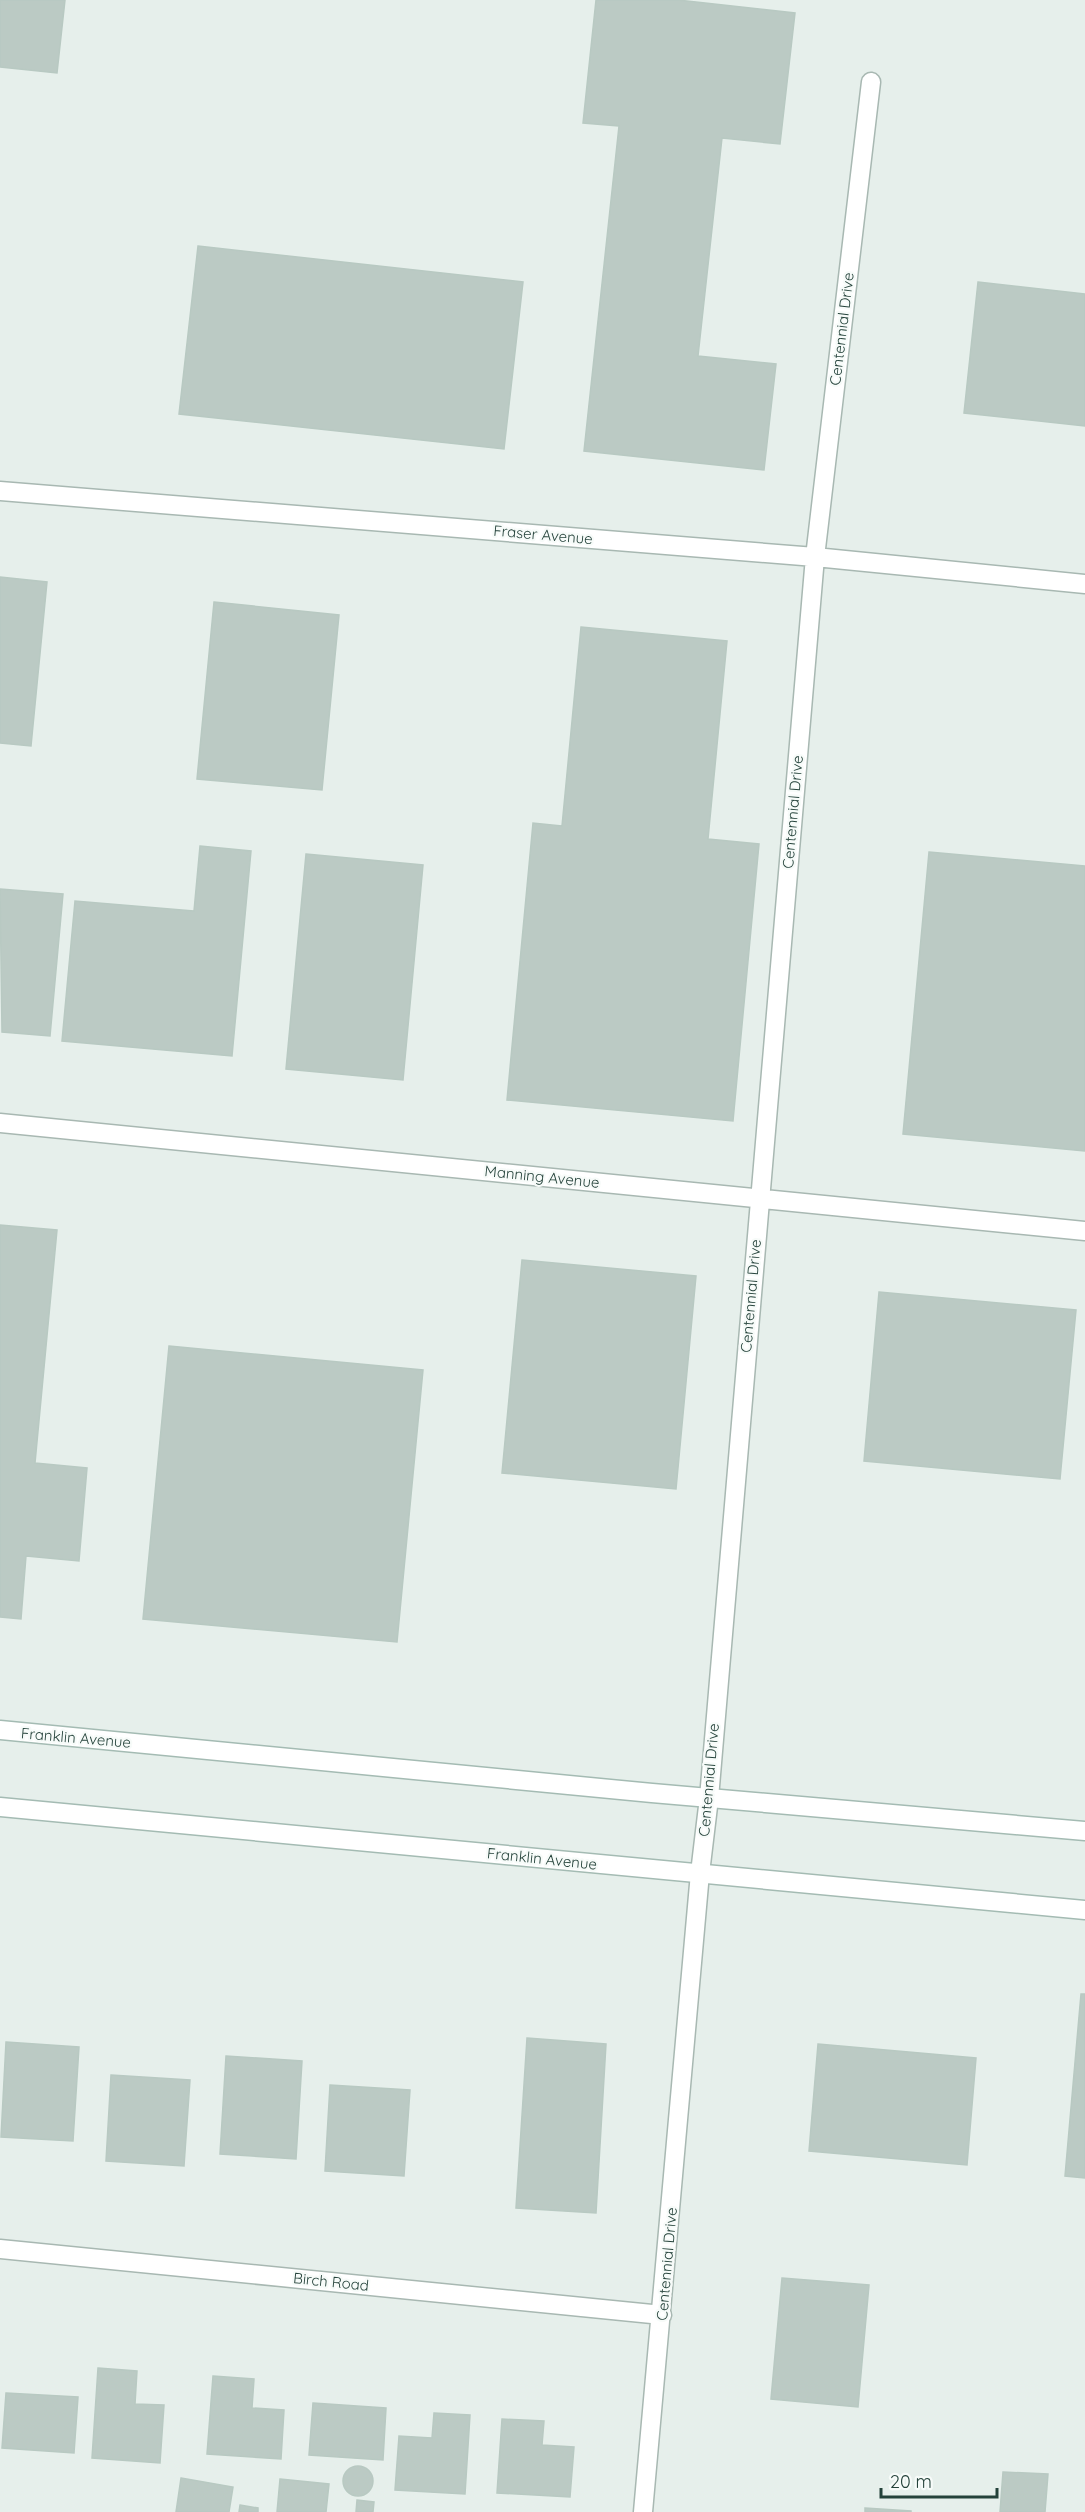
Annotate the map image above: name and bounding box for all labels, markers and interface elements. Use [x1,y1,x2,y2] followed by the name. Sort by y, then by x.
[825,271,858,387] street label: Centennial Drive
[493,521,594,548] street label: Fraser Avenue
[778,754,807,869] street label: Centennial Drive
[484,1161,600,1192] street label: Manning Avenue
[736,1238,765,1353] street label: Centennial Drive
[694,1722,723,1837] street label: Centennial Drive
[20,1723,132,1752] street label: Franklin Avenue
[486,1843,598,1874] street label: Franklin Avenue
[652,2206,681,2321] street label: Centennial Drive
[292,2268,370,2295] street label: Birch Road
[881,2461,996,2499] scale bar
[890,2470,932,2493] text: 20 m

